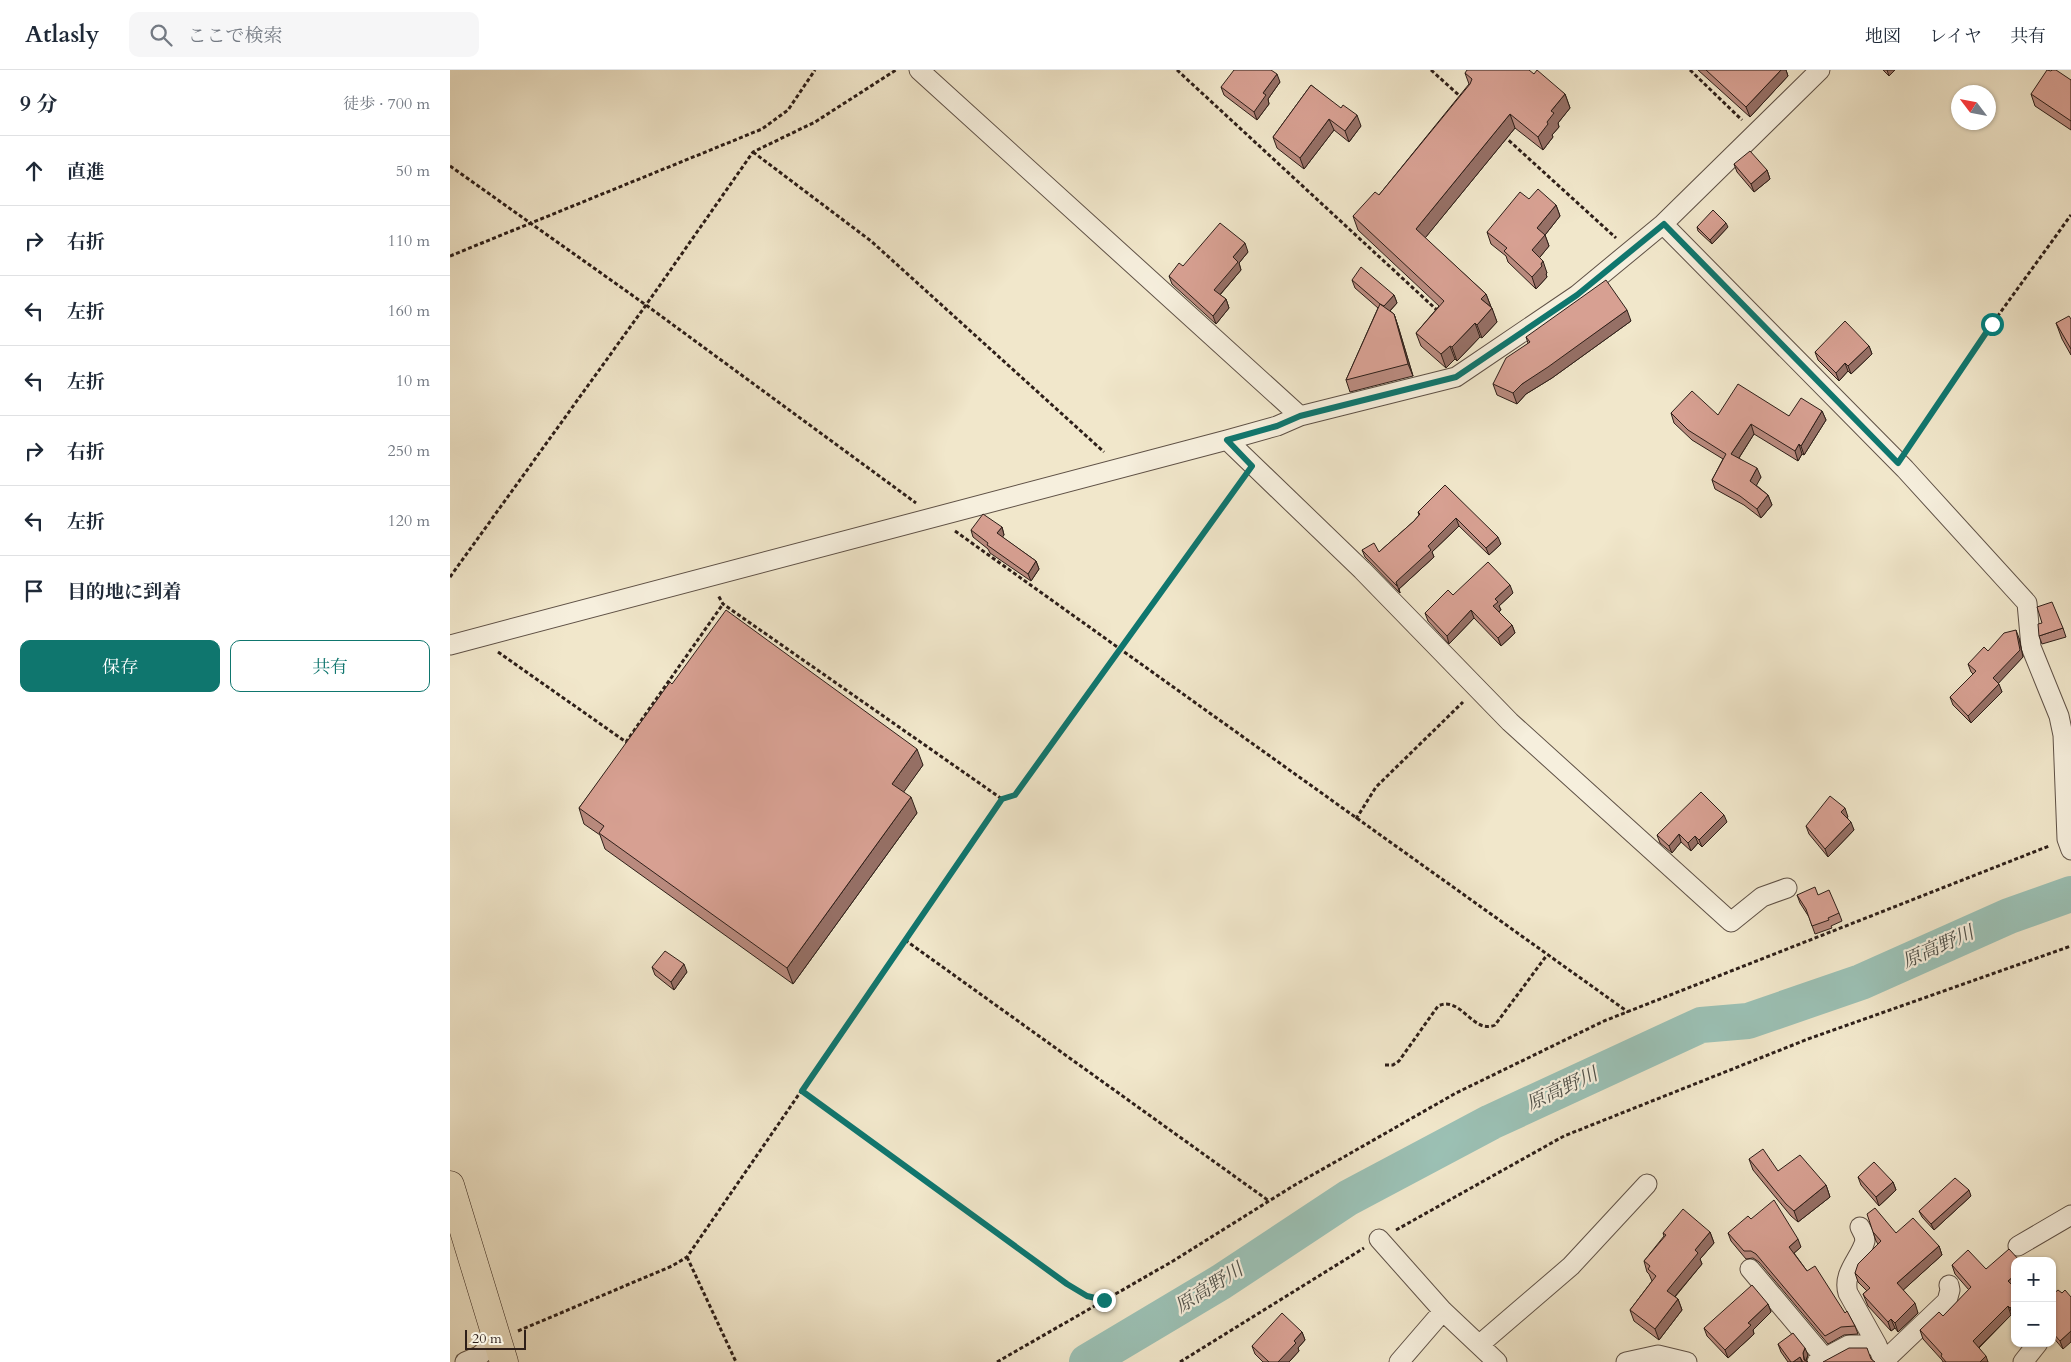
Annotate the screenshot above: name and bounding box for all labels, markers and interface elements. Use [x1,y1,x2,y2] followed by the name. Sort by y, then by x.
[129,12,479,57] search box
[25,18,99,51] text: Atlasly
[147,21,175,49] icon: search
[187,23,282,49] text: ここで検索
[1865,24,1901,49] text: 地図
[1929,24,1982,49] text: レイヤ
[2010,24,2046,49] text: 共有
[1951,85,1996,130] north arrow
[20,90,57,119] text: 9 分
[343,93,430,115] text: 徒歩 · 700 m
[20,157,48,185] icon: ahead
[67,159,105,185] text: 直進
[396,160,430,182] text: 50 m
[20,227,48,255] icon: right
[67,229,105,255] text: 右折
[388,230,430,252] text: 110 m
[20,297,48,325] icon: left
[67,299,105,325] text: 左折
[388,300,430,322] text: 160 m
[1981,313,2004,336] route start
[20,367,48,395] icon: left
[67,369,105,395] text: 左折
[396,370,430,392] text: 10 m
[20,437,48,465] icon: right
[67,439,105,465] text: 右折
[388,440,430,462] text: 250 m
[20,507,48,535] icon: left
[67,509,105,535] text: 左折
[388,510,430,532] text: 120 m
[20,577,48,605] icon: arrive
[67,579,181,605] text: 目的地に到着
[20,640,220,692] button: 保存
[230,640,430,692] button: 共有
[1898,919,1980,974] water label: 原高野川
[1522,1060,1604,1117] water label: 原高野川
[1170,1256,1250,1319] water label: 原高野川
[2011,1257,2056,1347] map controls
[2011,1257,2056,1302] button: +
[1093,1289,1116,1312] route end
[2011,1302,2056,1347] button: −
[465,1327,526,1350] scale bar
[472,1329,502,1348] text: 20 m

